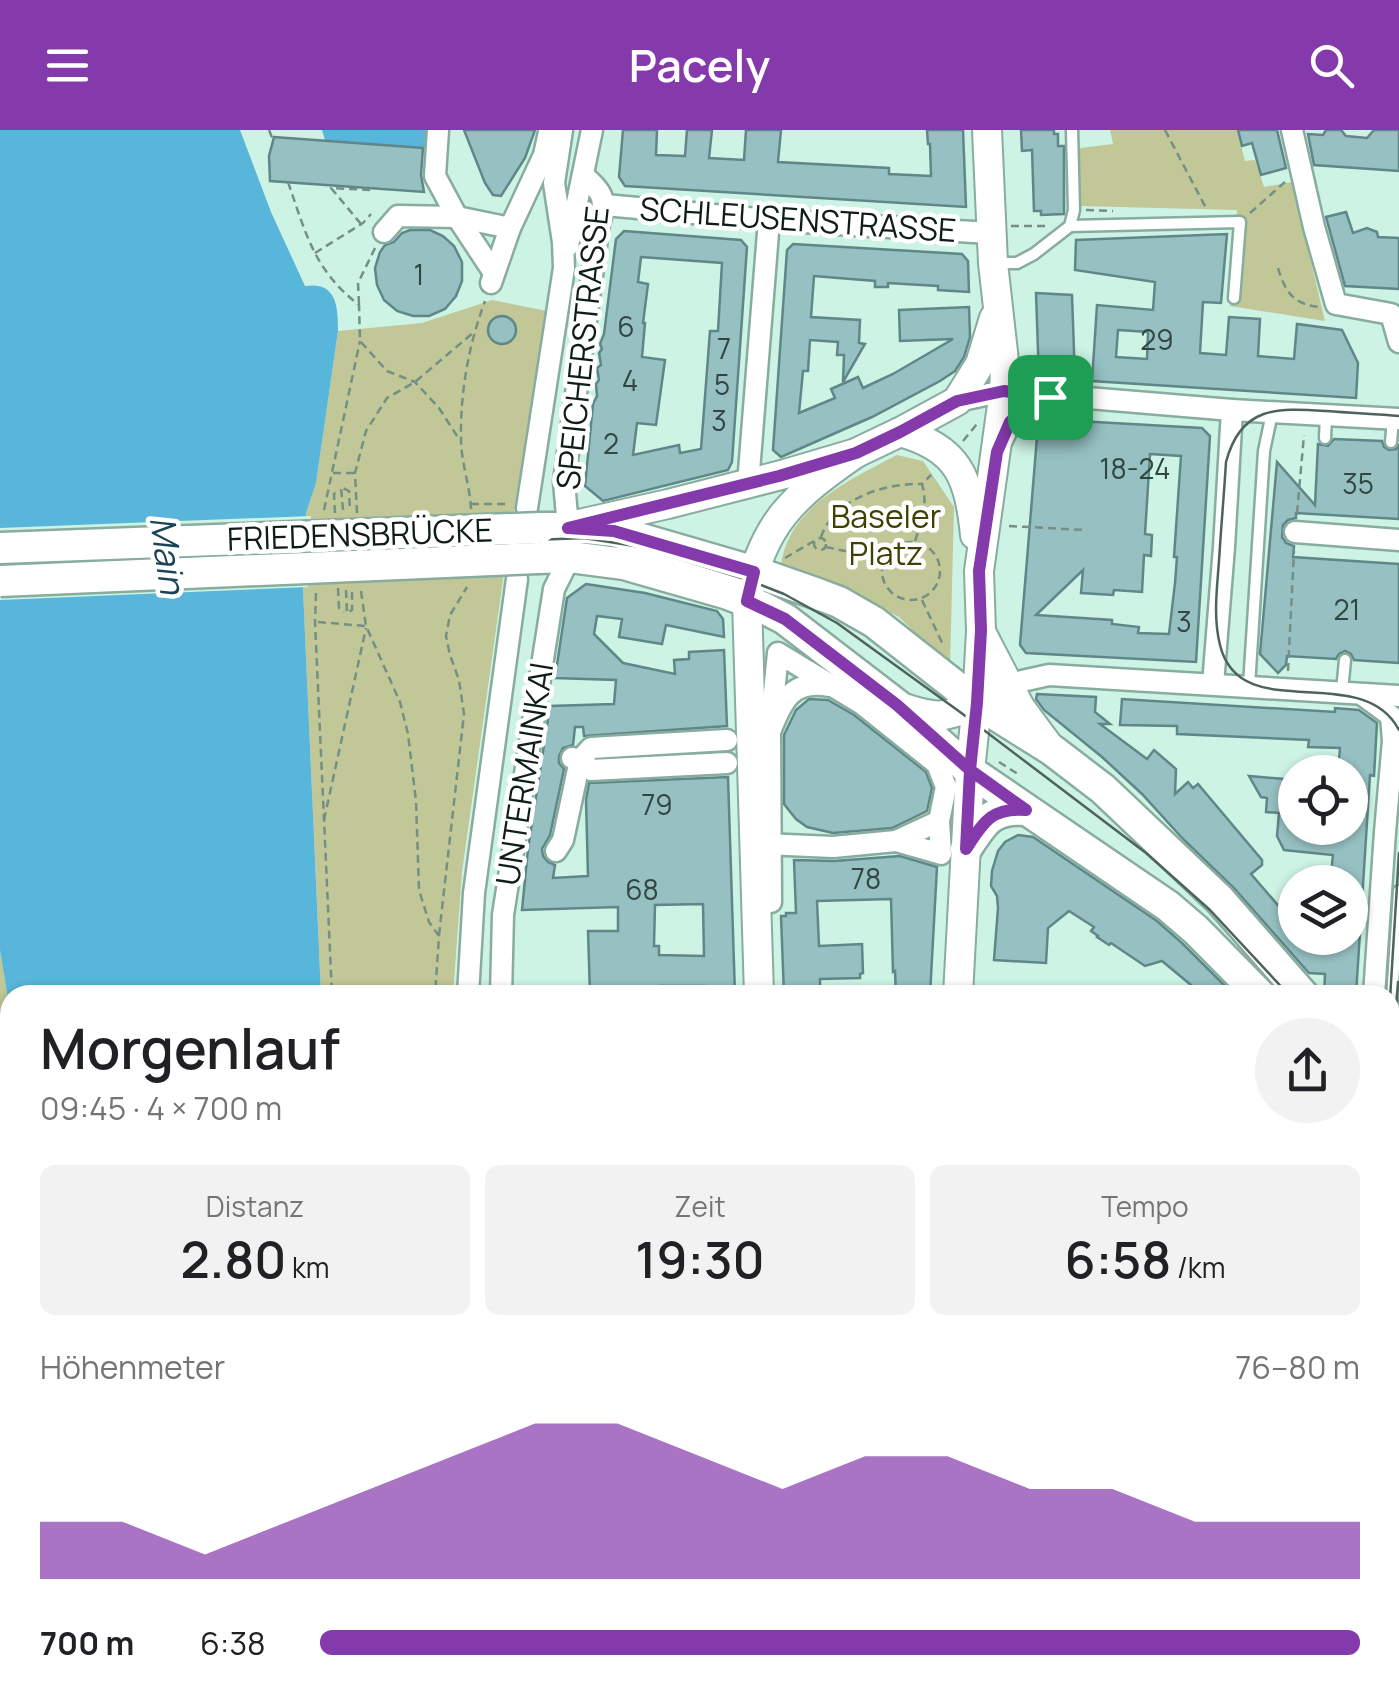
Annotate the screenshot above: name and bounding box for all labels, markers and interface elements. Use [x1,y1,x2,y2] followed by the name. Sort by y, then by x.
[629,34,770,96] text: Pacely
[40,38,95,93] icon: menu
[1304,38,1359,93] icon: search
[638,186,958,252] street label: SCHLEUSENSTRASSE
[545,204,619,492] street label: SPEICHERSTRASSE
[414,255,424,293] house number: 1
[617,307,635,345] house number: 6
[1140,320,1174,358] house number: 29
[717,329,731,367] house number: 7
[1008,355,1093,440] pin
[622,361,638,399] house number: 4
[714,365,730,403] house number: 5
[1023,370,1078,425] icon: arrive
[711,401,727,439] house number: 3
[603,424,619,462] house number: 2
[1100,449,1170,487] house number: 18-24
[1342,464,1374,502] house number: 35
[831,494,941,575] park label: Baseler Platz
[226,507,494,561] street label: FRIEDENSBRÜCKE
[139,513,197,598] water label: Main
[1334,590,1360,628] house number: 21
[1176,602,1192,640] house number: 3
[485,659,563,888] street label: UNTERMAINKAI
[1278,755,1368,955] map controls
[1278,755,1368,845] button: locate
[641,785,673,823] house number: 79
[851,859,881,897] house number: 78
[1278,865,1368,955] button: layers
[625,870,659,908] house number: 68
[40,1010,340,1086] text: Morgenlauf
[1255,1018,1360,1123] button: share
[40,1086,282,1130] text: 09:45 · 4 × 700 m
[206,1187,304,1225] text: Distanz
[674,1187,726,1225] text: Zeit
[1101,1187,1189,1225] text: Tempo
[180,1225,286,1293] text: 2.80
[635,1225,765,1293] text: 19:30
[1065,1225,1171,1293] text: 6:58
[286,1248,330,1286] text: km
[1171,1248,1225,1286] text: /km
[40,1345,225,1389] text: Höhenmeter
[1235,1345,1360,1389] text: 76–80 m
[40,1621,134,1665] text: 700 m
[200,1621,266,1665] text: 6:38

